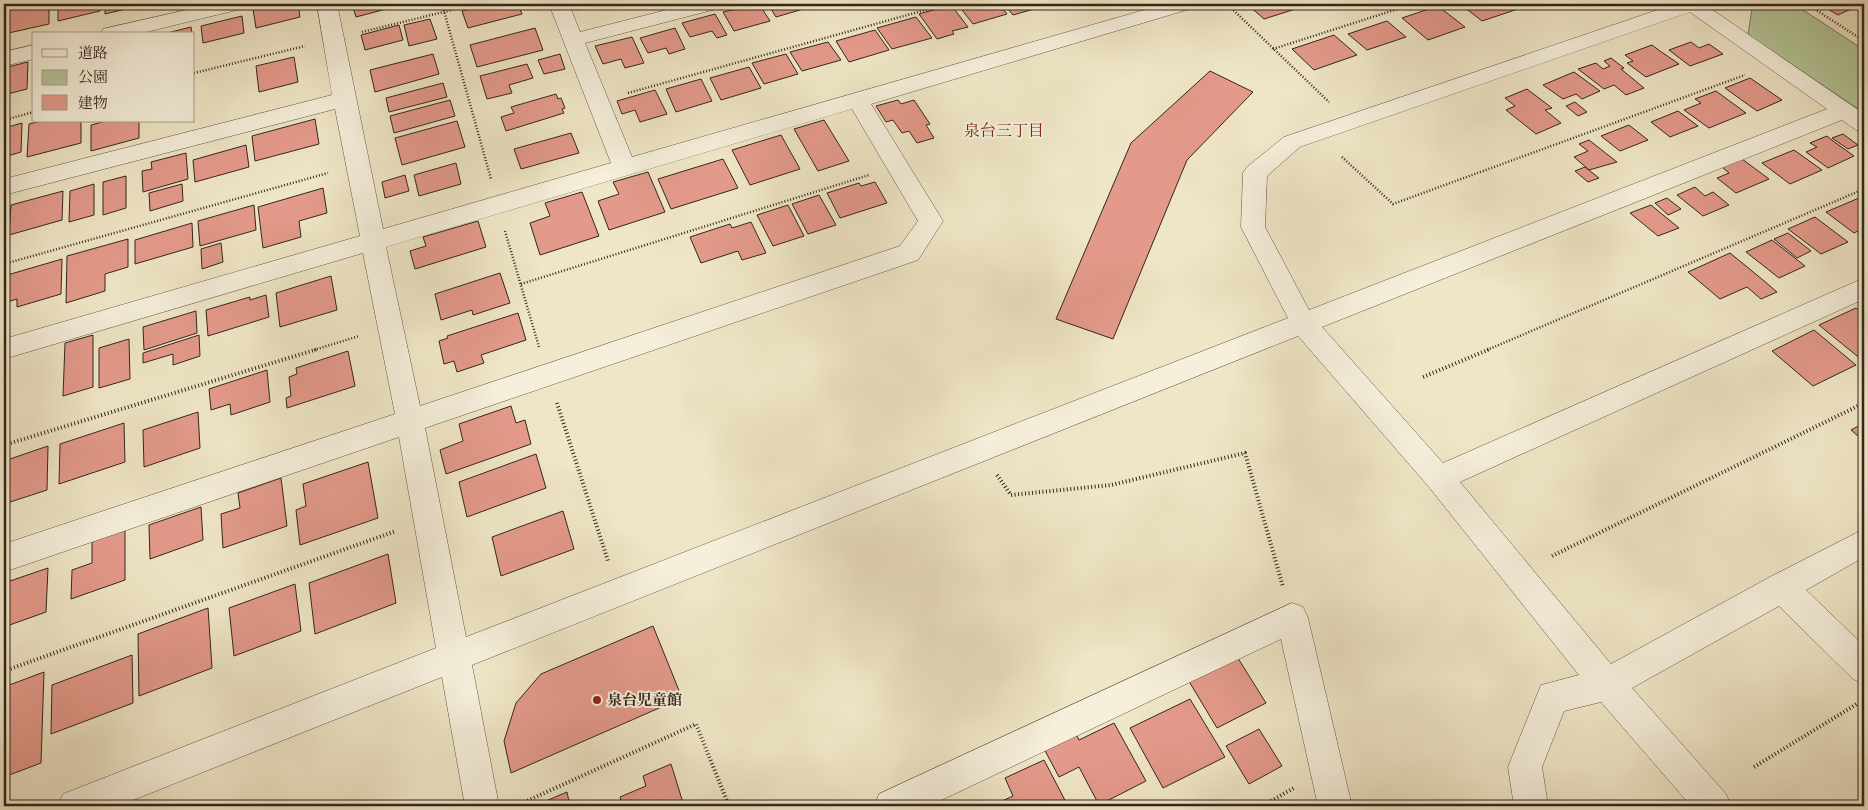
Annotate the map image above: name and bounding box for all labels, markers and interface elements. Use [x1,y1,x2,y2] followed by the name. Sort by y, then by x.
[32,32,195,122] legend
[78,45,108,62] text: 道路
[78,69,108,86] text: 公園
[78,95,108,112] text: 建物
[964,122,1044,140] district label: 泉台三丁目
[607,692,682,709] place label: 泉台児童館
[591,694,603,706] marker: 泉台児童館

